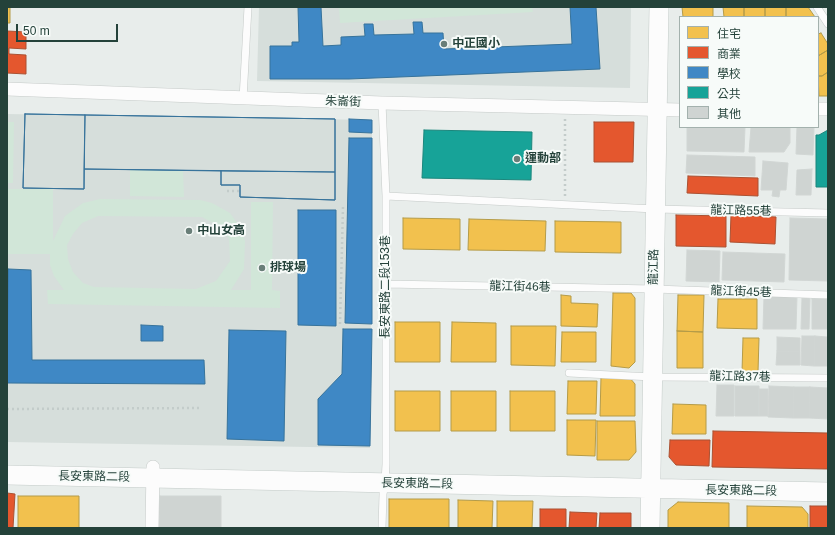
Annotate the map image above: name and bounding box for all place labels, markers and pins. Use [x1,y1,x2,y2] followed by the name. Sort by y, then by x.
[452,37,500,51] place label: 中正國小
[439,39,449,49] marker: 中正國小
[525,152,561,166] place label: 運動部
[512,154,522,164] marker: 運動部
[197,224,245,238] place label: 中山女高
[184,226,194,236] marker: 中山女高
[270,261,306,275] place label: 排球場
[257,263,267,273] marker: 排球場

